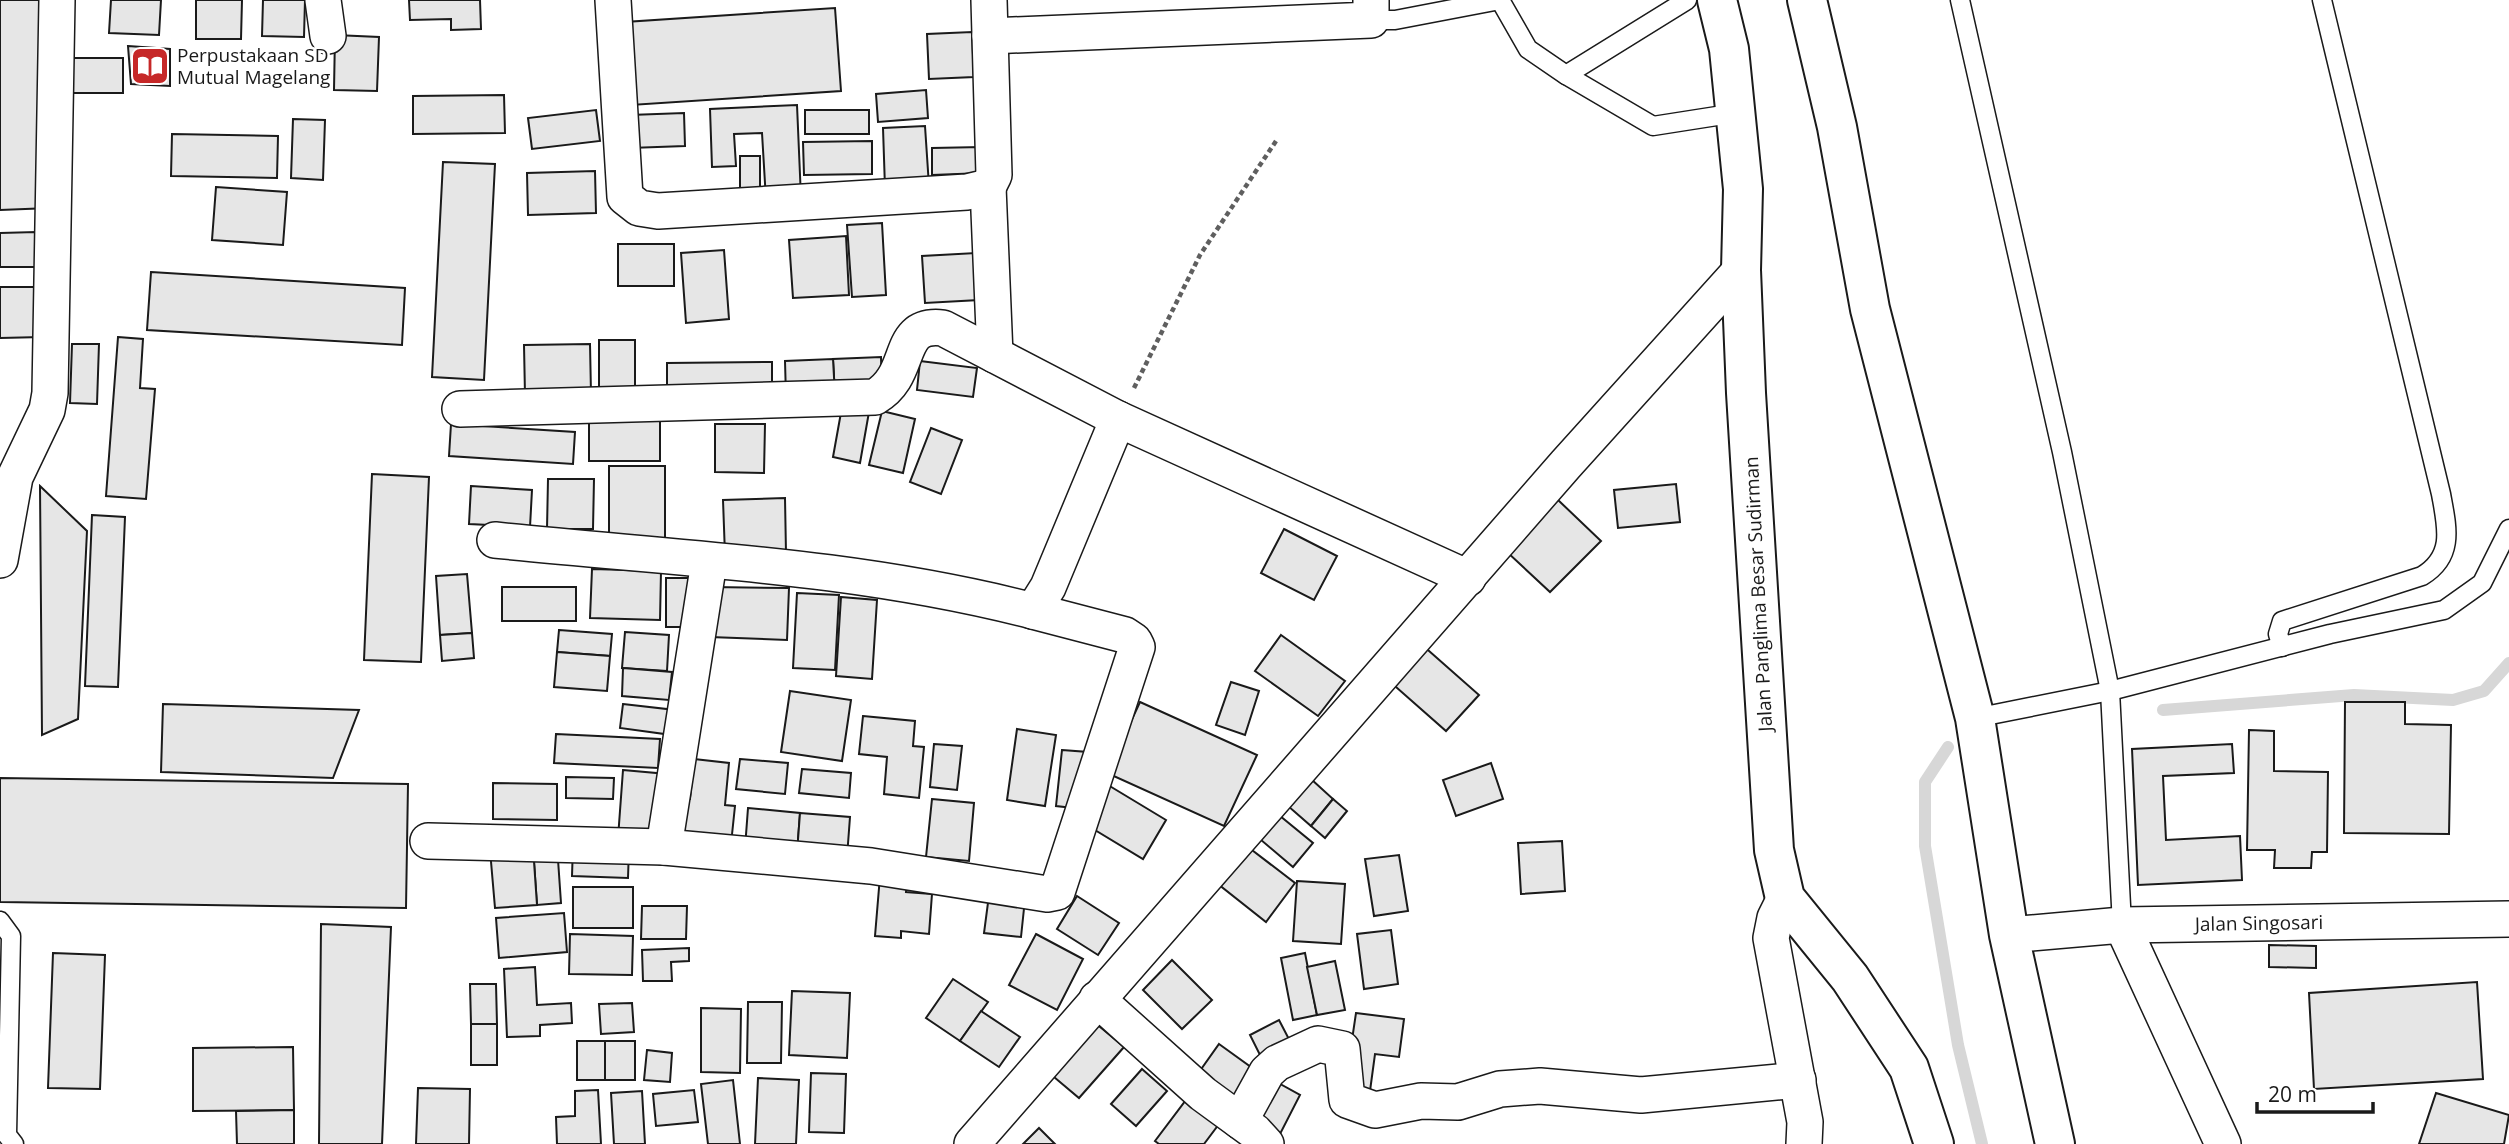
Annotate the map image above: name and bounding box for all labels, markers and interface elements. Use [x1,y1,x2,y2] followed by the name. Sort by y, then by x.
[177,42,330,90] place label: Perpustakaan SD Mutual Magelang
[129,45,171,87] library icon: Perpustakaan SD Mutual Magelang
[1738,456,1778,734] street label: Jalan Panglima Besar Sudirman
[2193,909,2323,937] street label: Jalan Singosari
[2257,1070,2372,1114] scale bar
[2268,1080,2317,1108] text: 20 m

